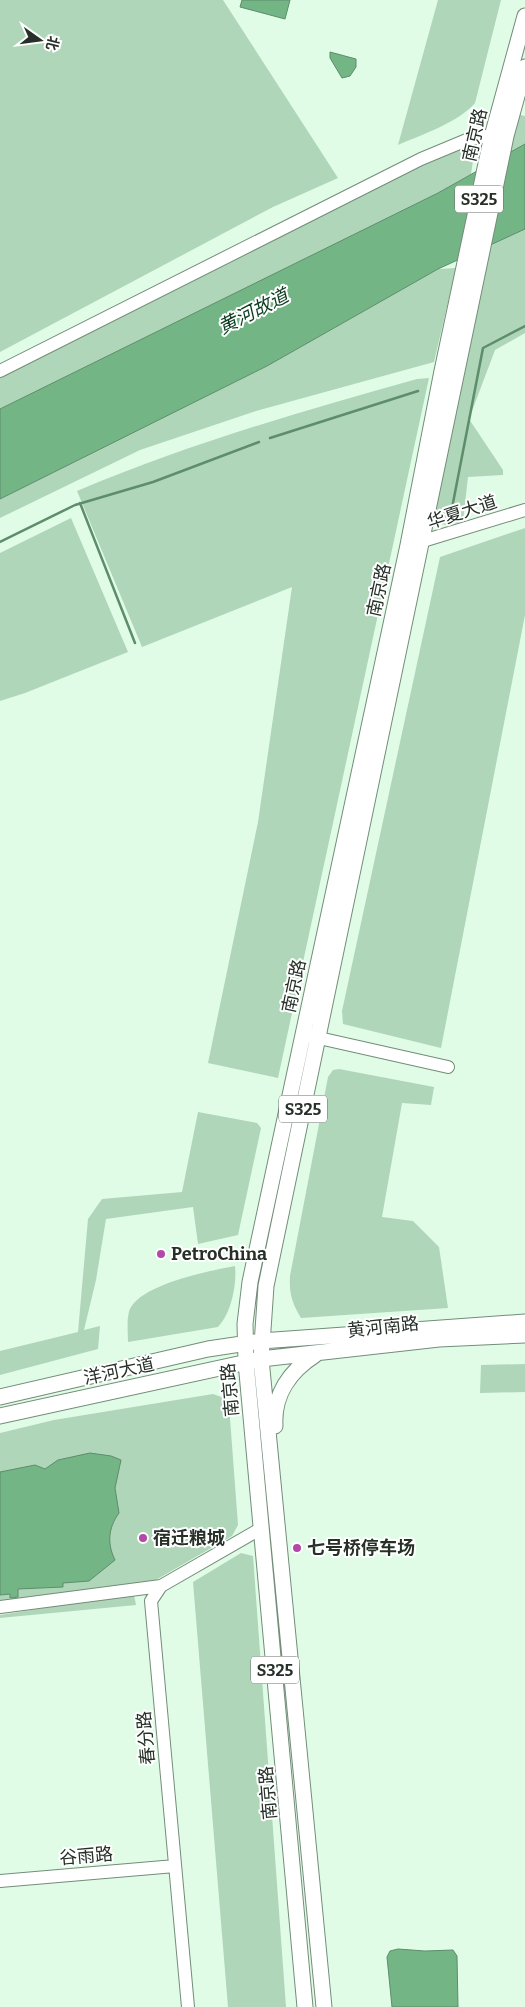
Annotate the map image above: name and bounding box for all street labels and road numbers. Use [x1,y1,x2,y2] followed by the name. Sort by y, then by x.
[458,106,492,164] street label: 南京路
[455,185,503,212] road number: S325
[424,490,500,534] street label: 华夏大道
[363,561,395,619] street label: 南京路
[278,957,310,1015] street label: 南京路
[279,1096,327,1122] road number: S325
[346,1312,420,1342] street label: 黄河南路
[81,1353,157,1389] street label: 洋河大道
[217,1362,243,1418] street label: 南京路
[251,1656,299,1684] road number: S325
[133,1710,159,1766] street label: 春分路
[255,1765,281,1821] street label: 南京路
[58,1843,114,1869] street label: 谷雨路

